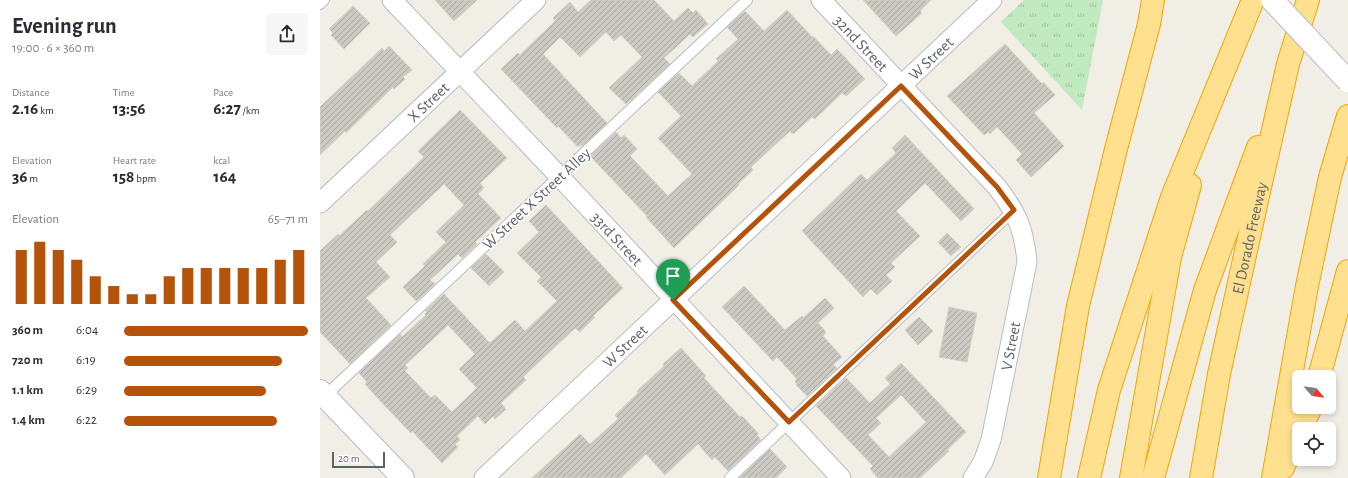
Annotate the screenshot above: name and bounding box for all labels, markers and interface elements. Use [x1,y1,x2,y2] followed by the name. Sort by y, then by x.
[831,12,891,75] street label: 32nd Street
[266,13,308,55] button: share
[12,15,117,37] text: Evening run
[906,34,957,83] street label: W Street
[12,42,94,55] text: 19:00 · 6 × 360 m
[405,79,452,125] street label: X Street
[12,87,49,98] text: Distance
[113,87,135,98] text: Time
[213,87,233,98] text: Pace
[12,100,38,117] text: 2.16
[113,100,146,117] text: 13:56
[213,100,241,117] text: 6:27
[38,105,54,116] text: km
[241,105,260,116] text: /km
[480,145,595,253] street label: W Street X Street Alley
[12,155,52,166] text: Elevation
[113,155,156,166] text: Heart rate
[213,155,230,166] text: kcal
[12,168,28,185] text: 36
[113,168,135,185] text: 158
[213,168,236,185] text: 164
[28,173,38,184] text: m
[135,173,156,184] text: bpm
[1230,180,1271,296] street label: El Dorado Freeway
[588,209,645,269] street label: 33rd Street
[12,213,59,226] text: Elevation
[268,213,308,226] text: 65–71 m
[656,259,690,300] pin
[662,265,684,287] icon: arrive
[998,320,1024,372] street label: V Street
[600,322,651,371] street label: W Street
[12,324,43,337] text: 360 m
[76,324,98,337] text: 6:04
[12,354,43,367] text: 720 m
[76,354,96,367] text: 6:19
[1292,370,1336,414] north arrow
[1292,370,1336,466] map controls
[12,384,43,397] text: 1.1 km
[76,384,97,397] text: 6:29
[12,414,45,427] text: 1.4 km
[76,414,97,427] text: 6:22
[1292,422,1336,466] button: locate
[332,450,385,469] scale bar
[338,453,359,464] text: 20 m

